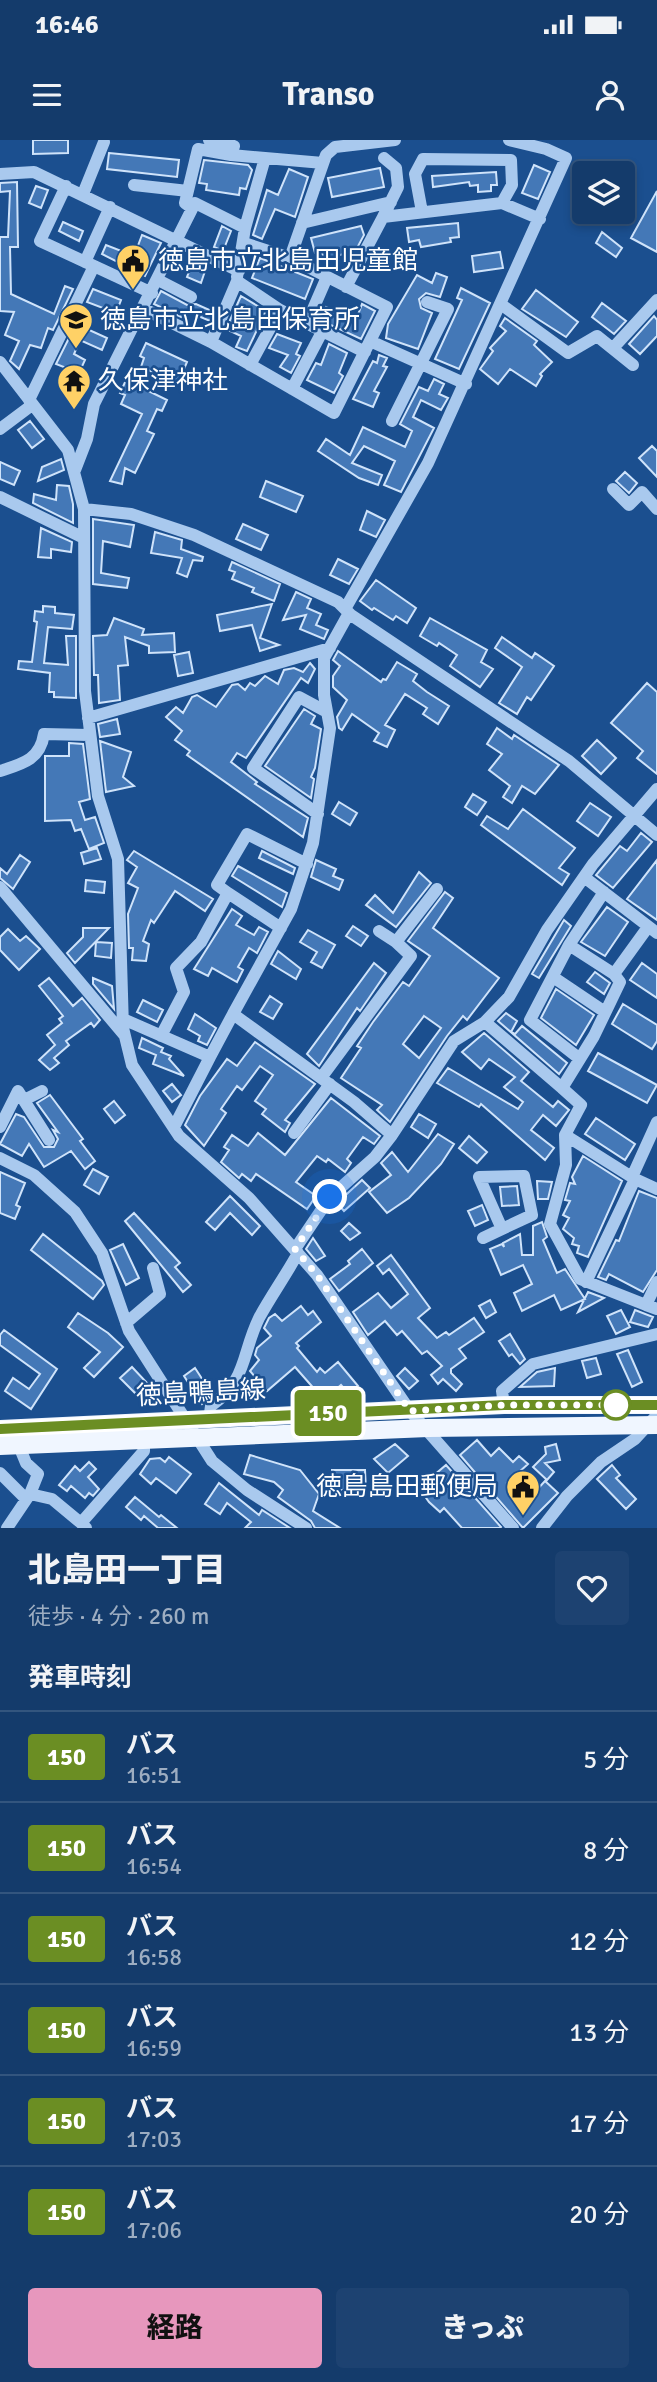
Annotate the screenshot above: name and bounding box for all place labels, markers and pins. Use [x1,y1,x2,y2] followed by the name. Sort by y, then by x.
[114,242,152,291] public building icon: 徳島市立北島田児童館
[158,245,418,277] place label: 徳島市立北島田児童館
[57,301,95,350] school or university icon: 徳島市立北島田保育所
[100,304,360,336] place label: 徳島市立北島田保育所
[55,362,93,411] temple icon: 久保津神社
[98,365,228,397] place label: 久保津神社
[601,1390,631,1420] unlabelled marker
[504,1468,542,1517] public building icon: 徳島島田郵便局
[316,1471,498,1503] place label: 徳島島田郵便局

